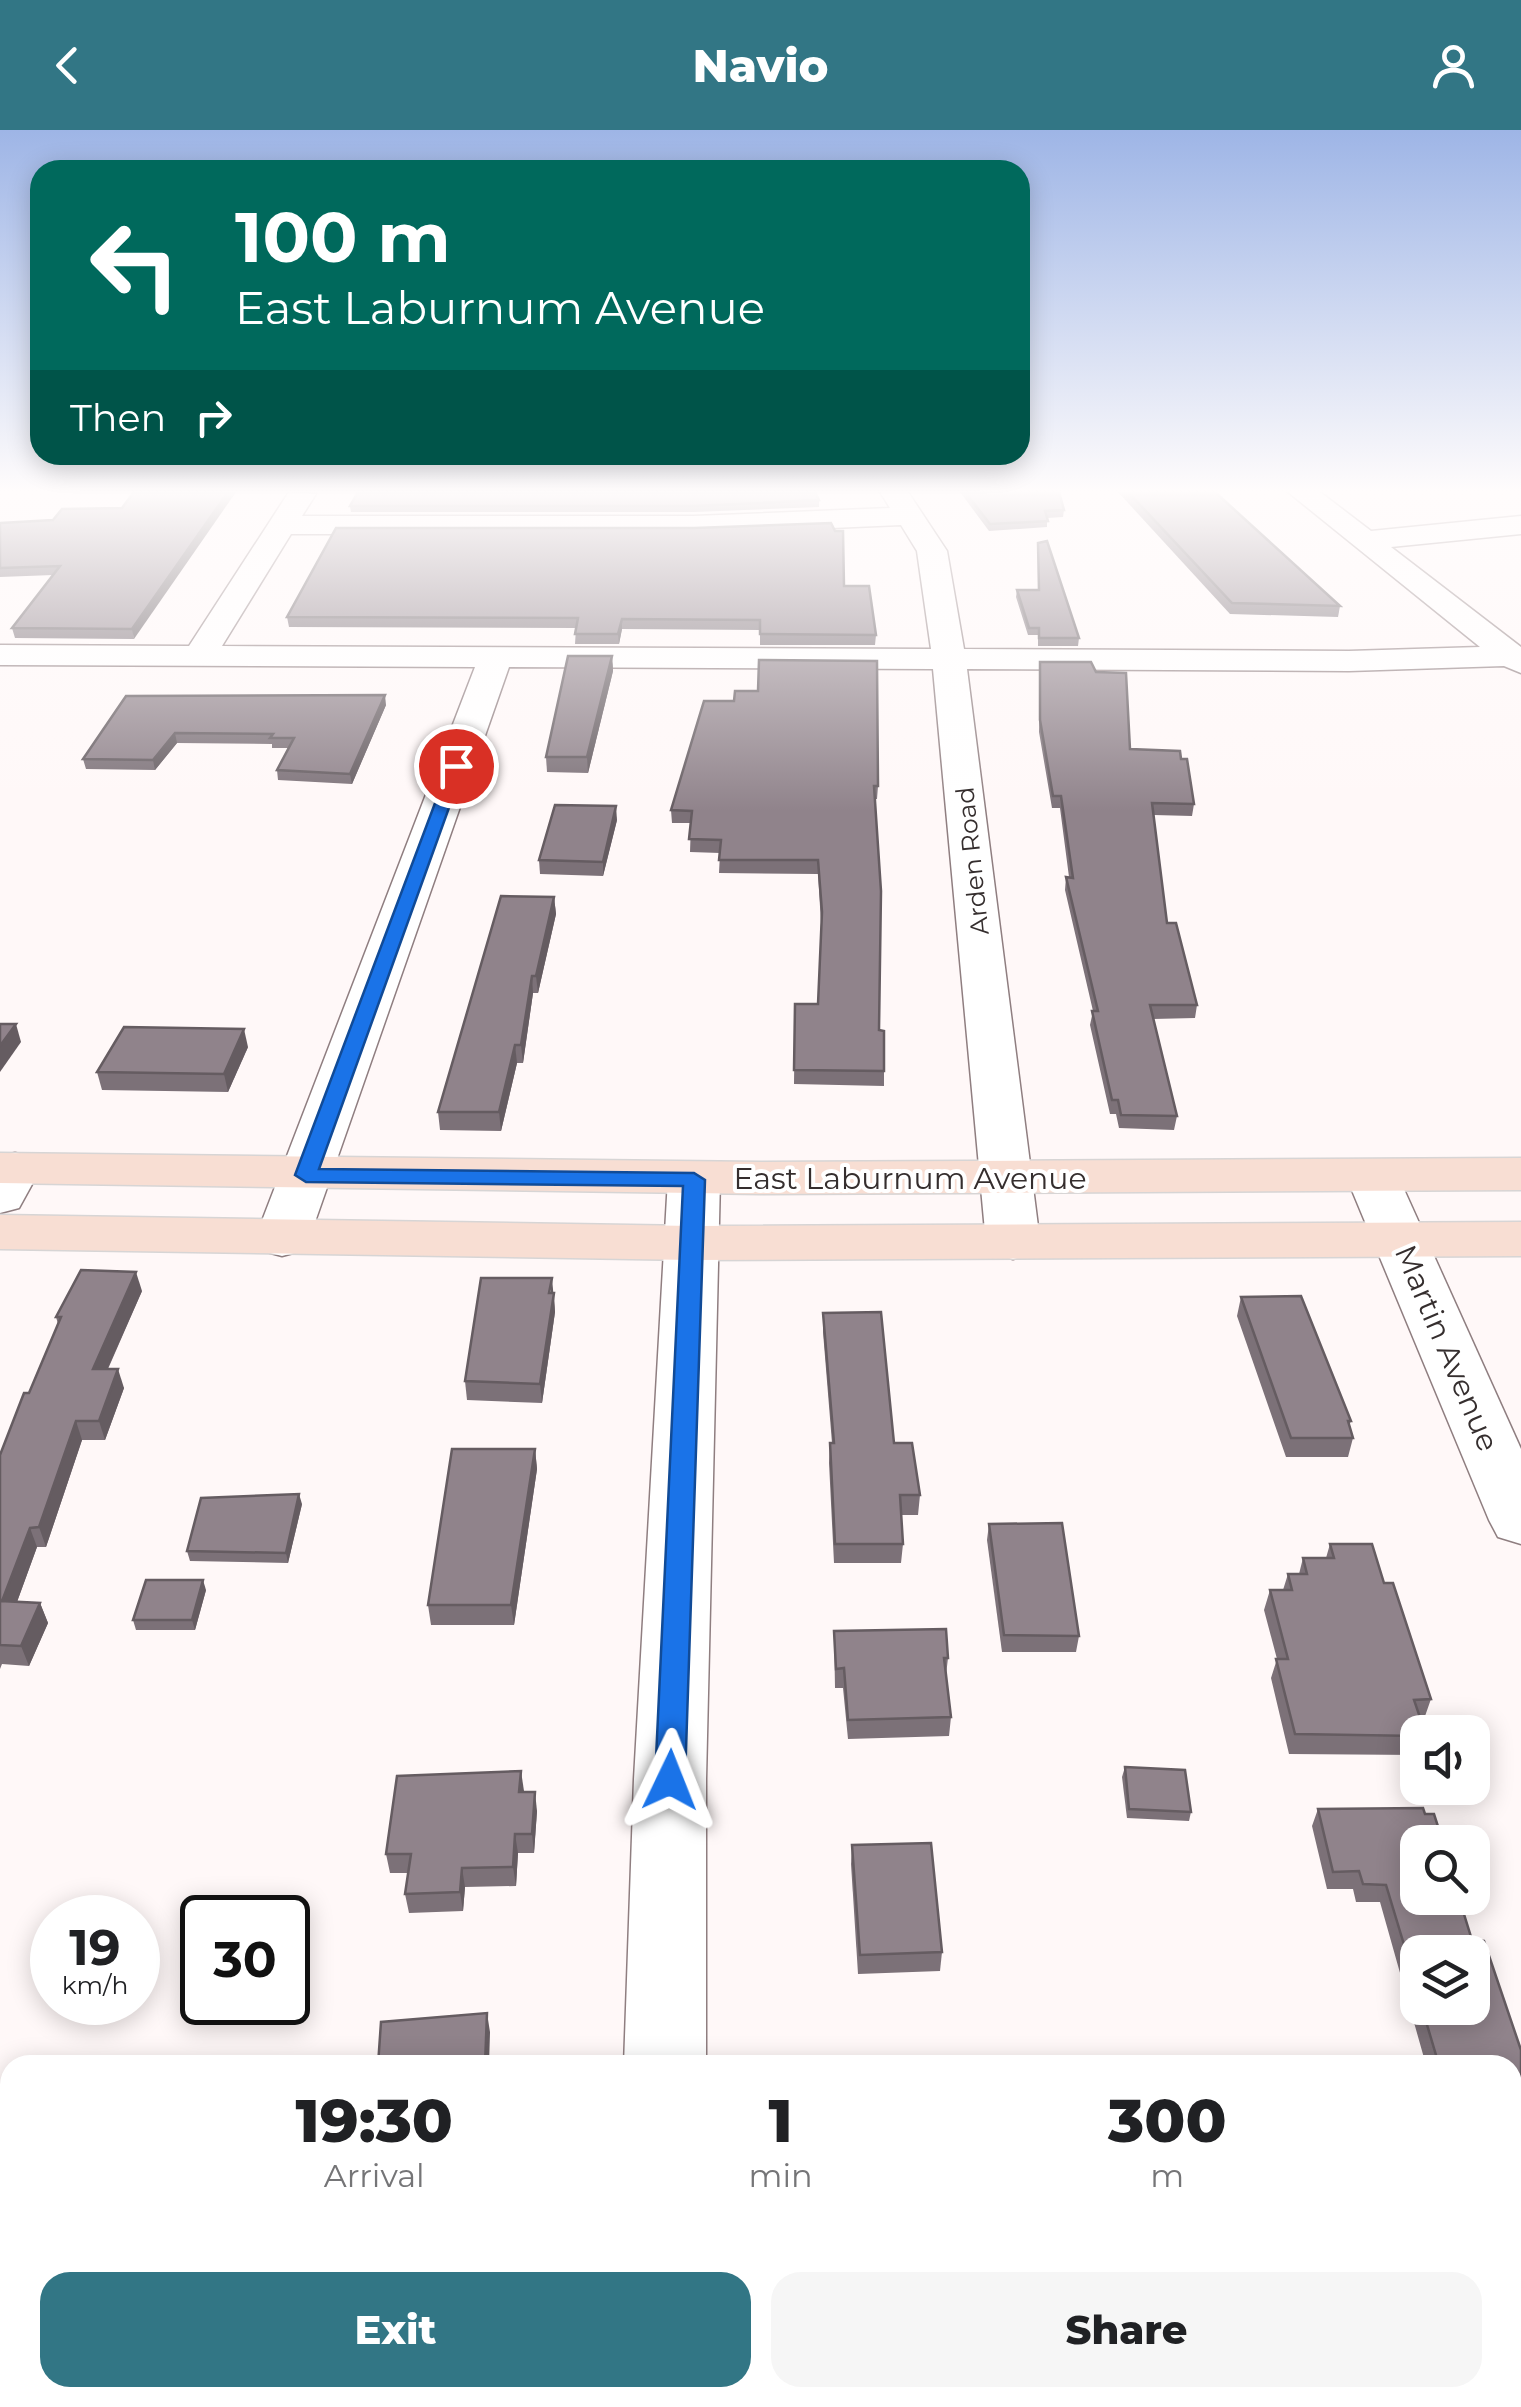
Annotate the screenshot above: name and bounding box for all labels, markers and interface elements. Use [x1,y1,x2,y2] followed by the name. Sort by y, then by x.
[40,38,95,93] icon: back
[692,38,829,93] text: Navio
[1426,38,1481,93] icon: person
[235,194,451,280] text: 100 m
[70,200,200,330] icon: left
[235,280,765,335] text: East Laburnum Avenue
[186,390,241,445] icon: right
[70,394,166,441] text: Then
[414,724,499,809] pin
[429,739,484,794] icon: arrive
[949,786,995,936] street label: Arden Road
[733,1160,1087,1197] street label: East Laburnum Avenue
[1387,1239,1507,1457] street label: Martin Avenue
[1400,1715,1490,2025] map controls
[1400,1715,1490,1805] button: sound
[618,1728,722,1832] position arrow
[1400,1825,1490,1915] button: search
[180,1895,310,2025] speed limit sign: 30
[69,1917,121,1978] text: 19
[1400,1935,1490,2025] button: layers
[62,1970,128,2000] text: km/h
[295,2084,453,2157] text: 19:30
[768,2084,793,2157] text: 1
[1108,2084,1227,2157] text: 300
[324,2156,425,2195] text: Arrival
[748,2156,813,2195] text: min
[1150,2156,1184,2195] text: m
[40,2272,751,2387] button: Exit
[771,2272,1482,2387] button: Share

